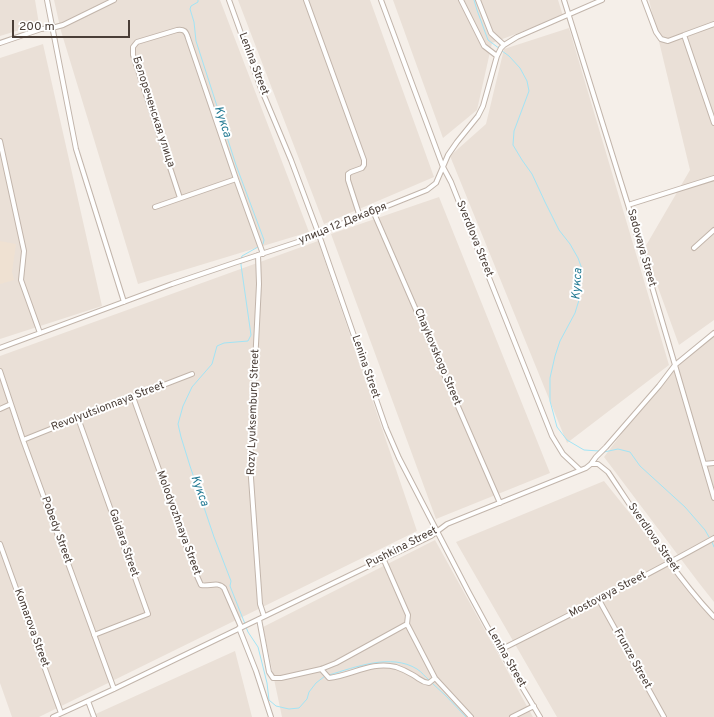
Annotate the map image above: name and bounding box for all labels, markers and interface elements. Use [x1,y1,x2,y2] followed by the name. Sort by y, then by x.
[14,12,132,38] scale bar
[19,19,55,35] text: 200 m
[235,31,271,97] street label: Lenina Street
[129,55,177,169] street label: Белореченская улица
[210,105,234,139] water label: Кукса
[453,199,495,279] street label: Sverdlova Street
[297,200,389,248] street label: улица 12 Декабря
[624,208,658,288] street label: Sadovaya Street
[570,268,586,300] water label: Кукса
[411,307,463,407] street label: Chaykovskogo Street
[348,334,382,400] street label: Lenina Street
[245,349,263,475] street label: Rozy Lyuksemburg Street
[50,379,166,435] street label: Revolyutsionnaya Street
[153,469,203,577] street label: Molodyozhnaya Street
[187,474,211,508] water label: Кукса
[38,495,74,565] street label: Pobedy Street
[624,501,682,575] street label: Sverdlova Street
[105,507,141,579] street label: Gaidara Street
[364,524,440,572] street label: Pushkina Street
[567,569,649,621] street label: Mostovaya Street
[11,587,51,669] street label: Komarova Street
[484,626,528,690] street label: Lenina Street
[610,627,654,691] street label: Frunze Street

